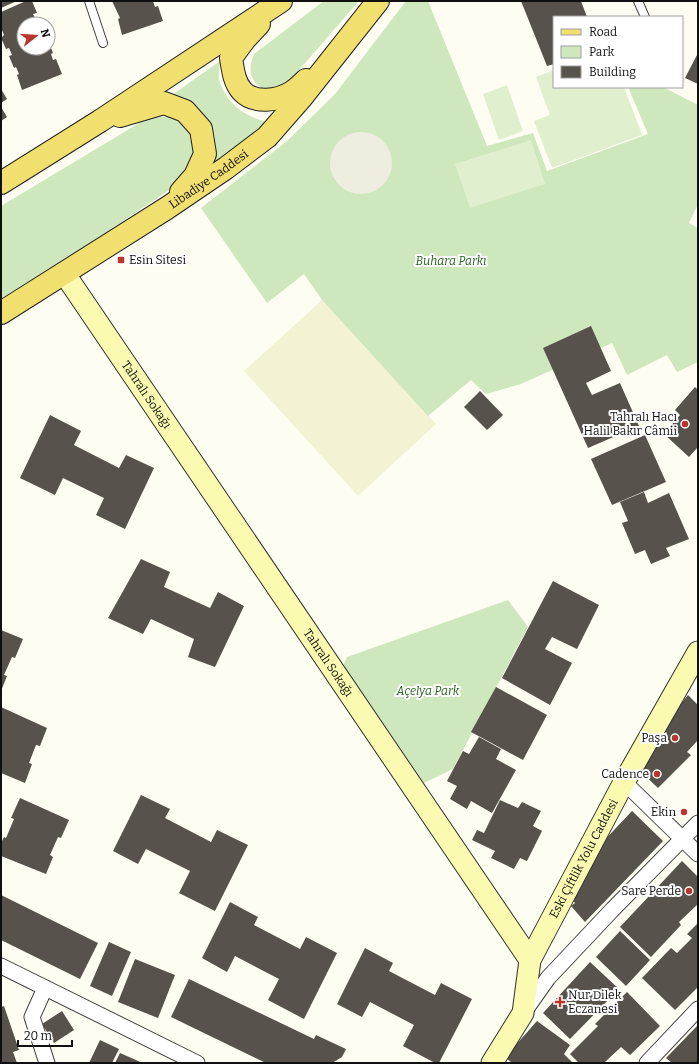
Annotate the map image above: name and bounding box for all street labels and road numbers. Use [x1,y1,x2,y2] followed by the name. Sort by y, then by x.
[166,146,251,212] street label: Libadiye Caddesi
[119,358,175,431] street label: Tahralı Sokağı
[301,626,356,700] street label: Tahralı Sokağı
[546,796,621,920] street label: Eski Çiftlik Yolu Caddesi

